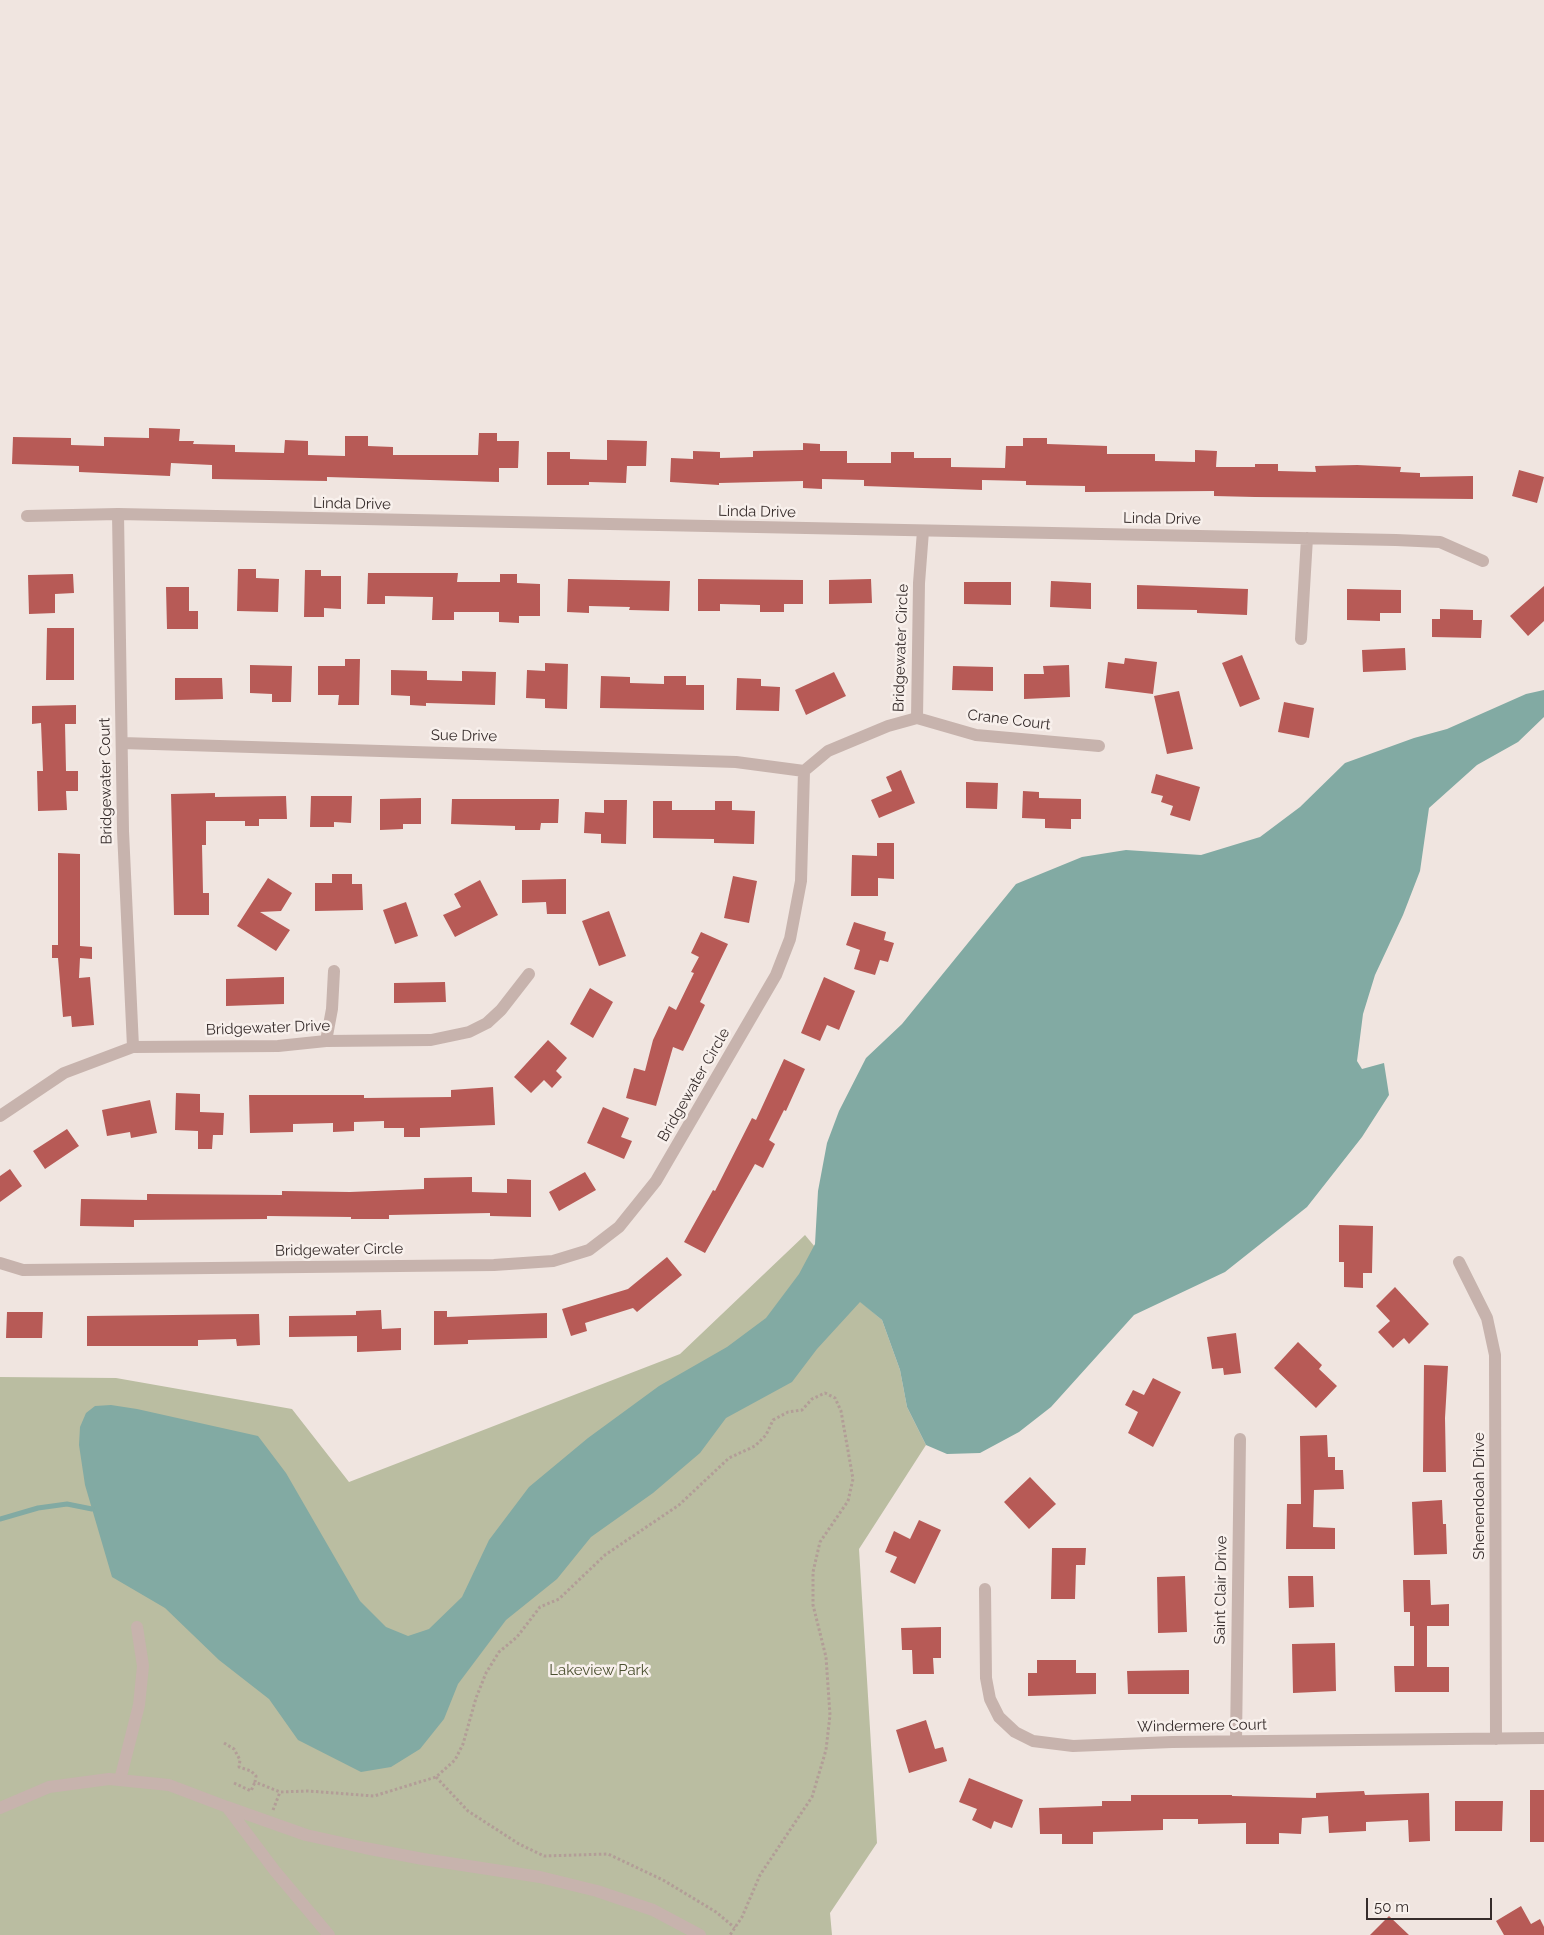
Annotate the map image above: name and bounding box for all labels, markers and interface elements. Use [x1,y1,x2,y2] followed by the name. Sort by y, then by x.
[313,494,391,514] street label: Linda Drive
[718,502,796,522] street label: Linda Drive
[1123,509,1201,529] street label: Linda Drive
[890,584,912,712] street label: Bridgewater Circle
[966,706,1052,734] street label: Crane Court
[96,717,116,845] street label: Bridgewater Court
[431,726,497,746] street label: Sue Drive
[206,1017,330,1039] street label: Bridgewater Drive
[654,1025,734,1145] street label: Bridgewater Circle
[275,1240,403,1260] street label: Bridgewater Circle
[1470,1432,1488,1560] street label: Shenendoah Drive
[1211,1535,1231,1645] street label: Saint Clair Drive
[549,1661,649,1679] park label: Lakeview Park
[1137,1716,1267,1736] street label: Windermere Court
[1369,1888,1495,1920] scale bar
[1374,1898,1409,1916] text: 50 m

